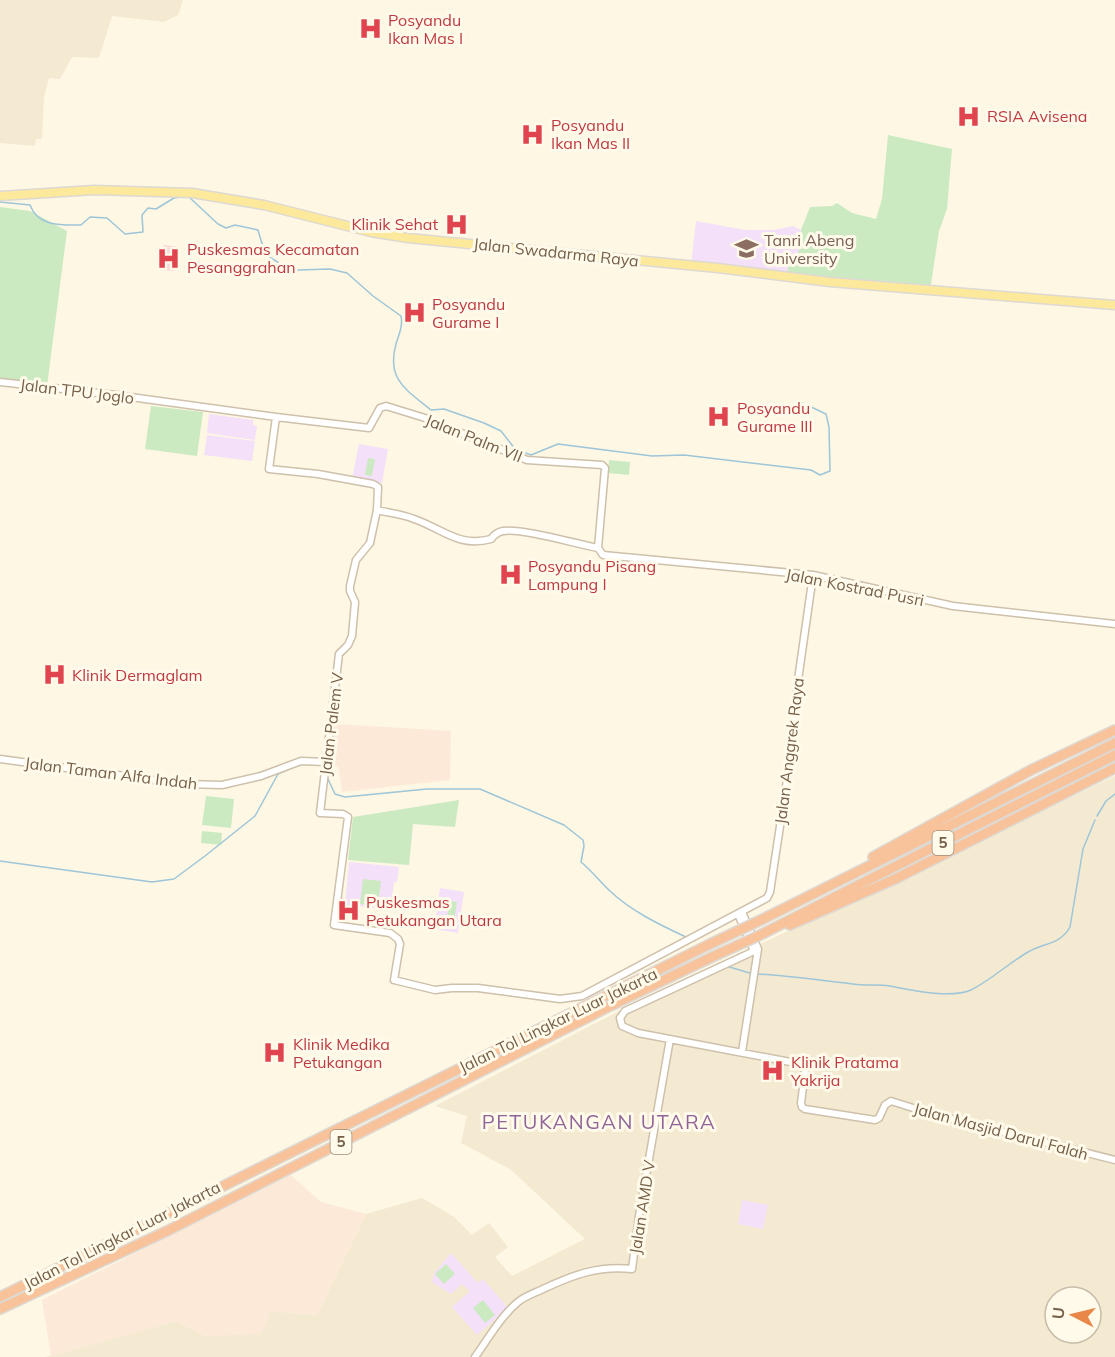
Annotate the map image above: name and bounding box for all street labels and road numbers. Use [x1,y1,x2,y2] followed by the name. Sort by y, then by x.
[472,233,640,271] street label: Jalan Swadarma Raya
[19,374,135,408] street label: Jalan TPU Joglo
[423,409,525,467] street label: Jalan Palm VII
[784,564,926,610] street label: Jalan Kostrad Pusri
[315,671,347,777] street label: Jalan Palem V
[770,677,808,825] street label: Jalan Anggrek Raya
[24,752,198,794] street label: Jalan Taman Alfa Indah
[932,831,954,855] road number: 5
[456,963,660,1077] street label: Jalan Tol Lingkar Luar Jakarta
[911,1098,1091,1164] street label: Jalan Masjid Darul Falah
[330,1130,352,1154] road number: 5
[625,1158,659,1255] street label: Jalan AMD V
[20,1177,224,1293] street label: Jalan Tol Lingkar Luar Jakarta

